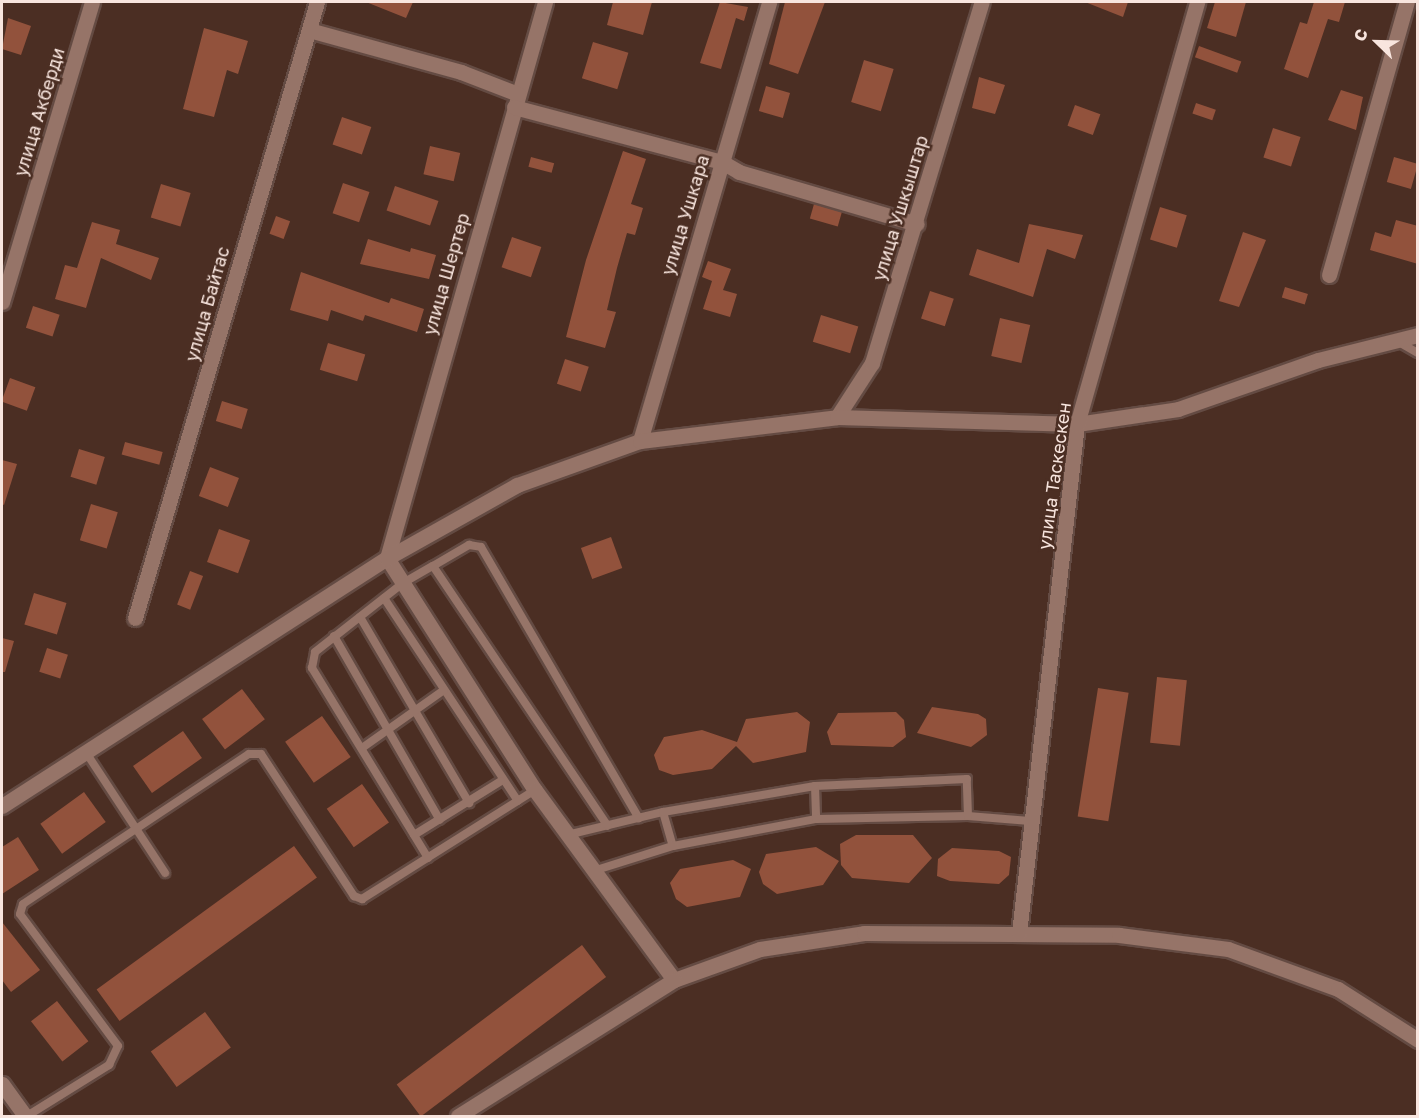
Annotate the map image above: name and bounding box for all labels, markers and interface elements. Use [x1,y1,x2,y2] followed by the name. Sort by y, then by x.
[1347,12,1407,72] north arrow
[1349,26,1372,44] text: С
[9,45,69,179] street label: улица Акберди
[868,133,932,283] street label: улица Ушкыштар
[656,152,714,278] street label: улица Ушкара
[418,210,474,338] street label: улица Шертер
[180,244,234,364] street label: улица Байтас
[1033,401,1075,551] street label: улица Таскескен

